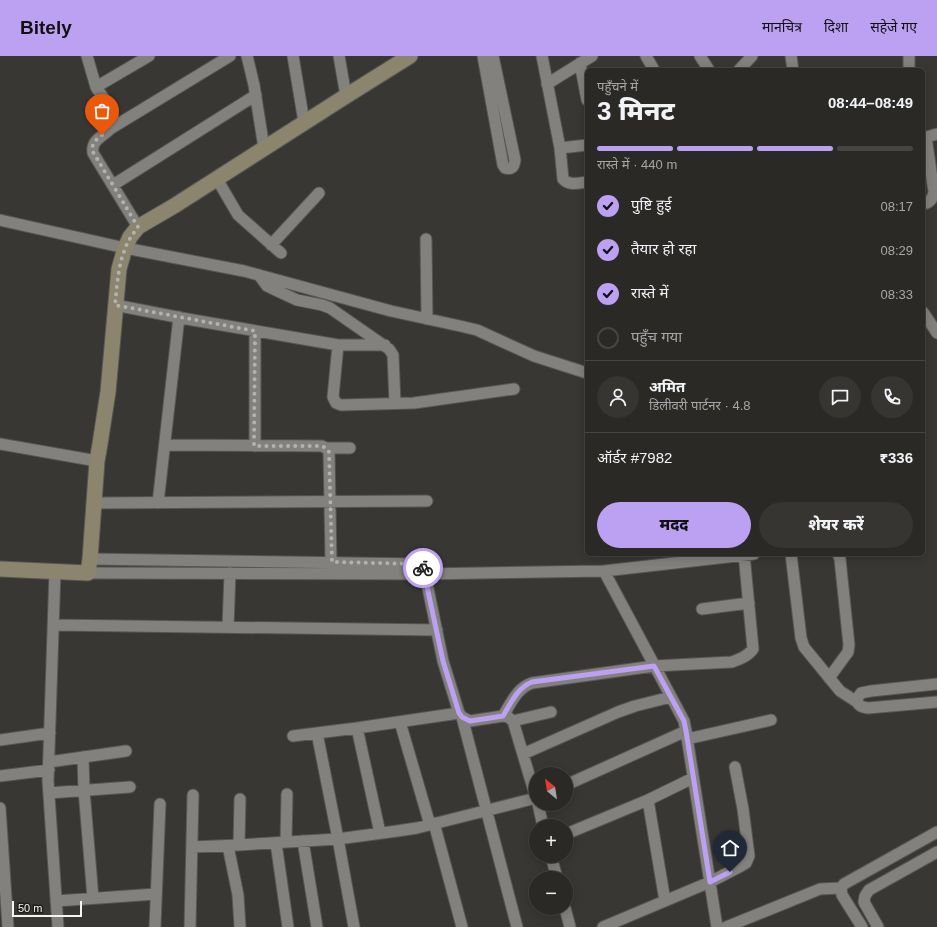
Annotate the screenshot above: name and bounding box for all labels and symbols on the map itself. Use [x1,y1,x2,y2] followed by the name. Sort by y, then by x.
[85,94,119,135] pin
[403,548,443,588] courier
[529,767,573,811] north arrow
[713,831,747,872] pin
[12,899,82,918] scale bar

